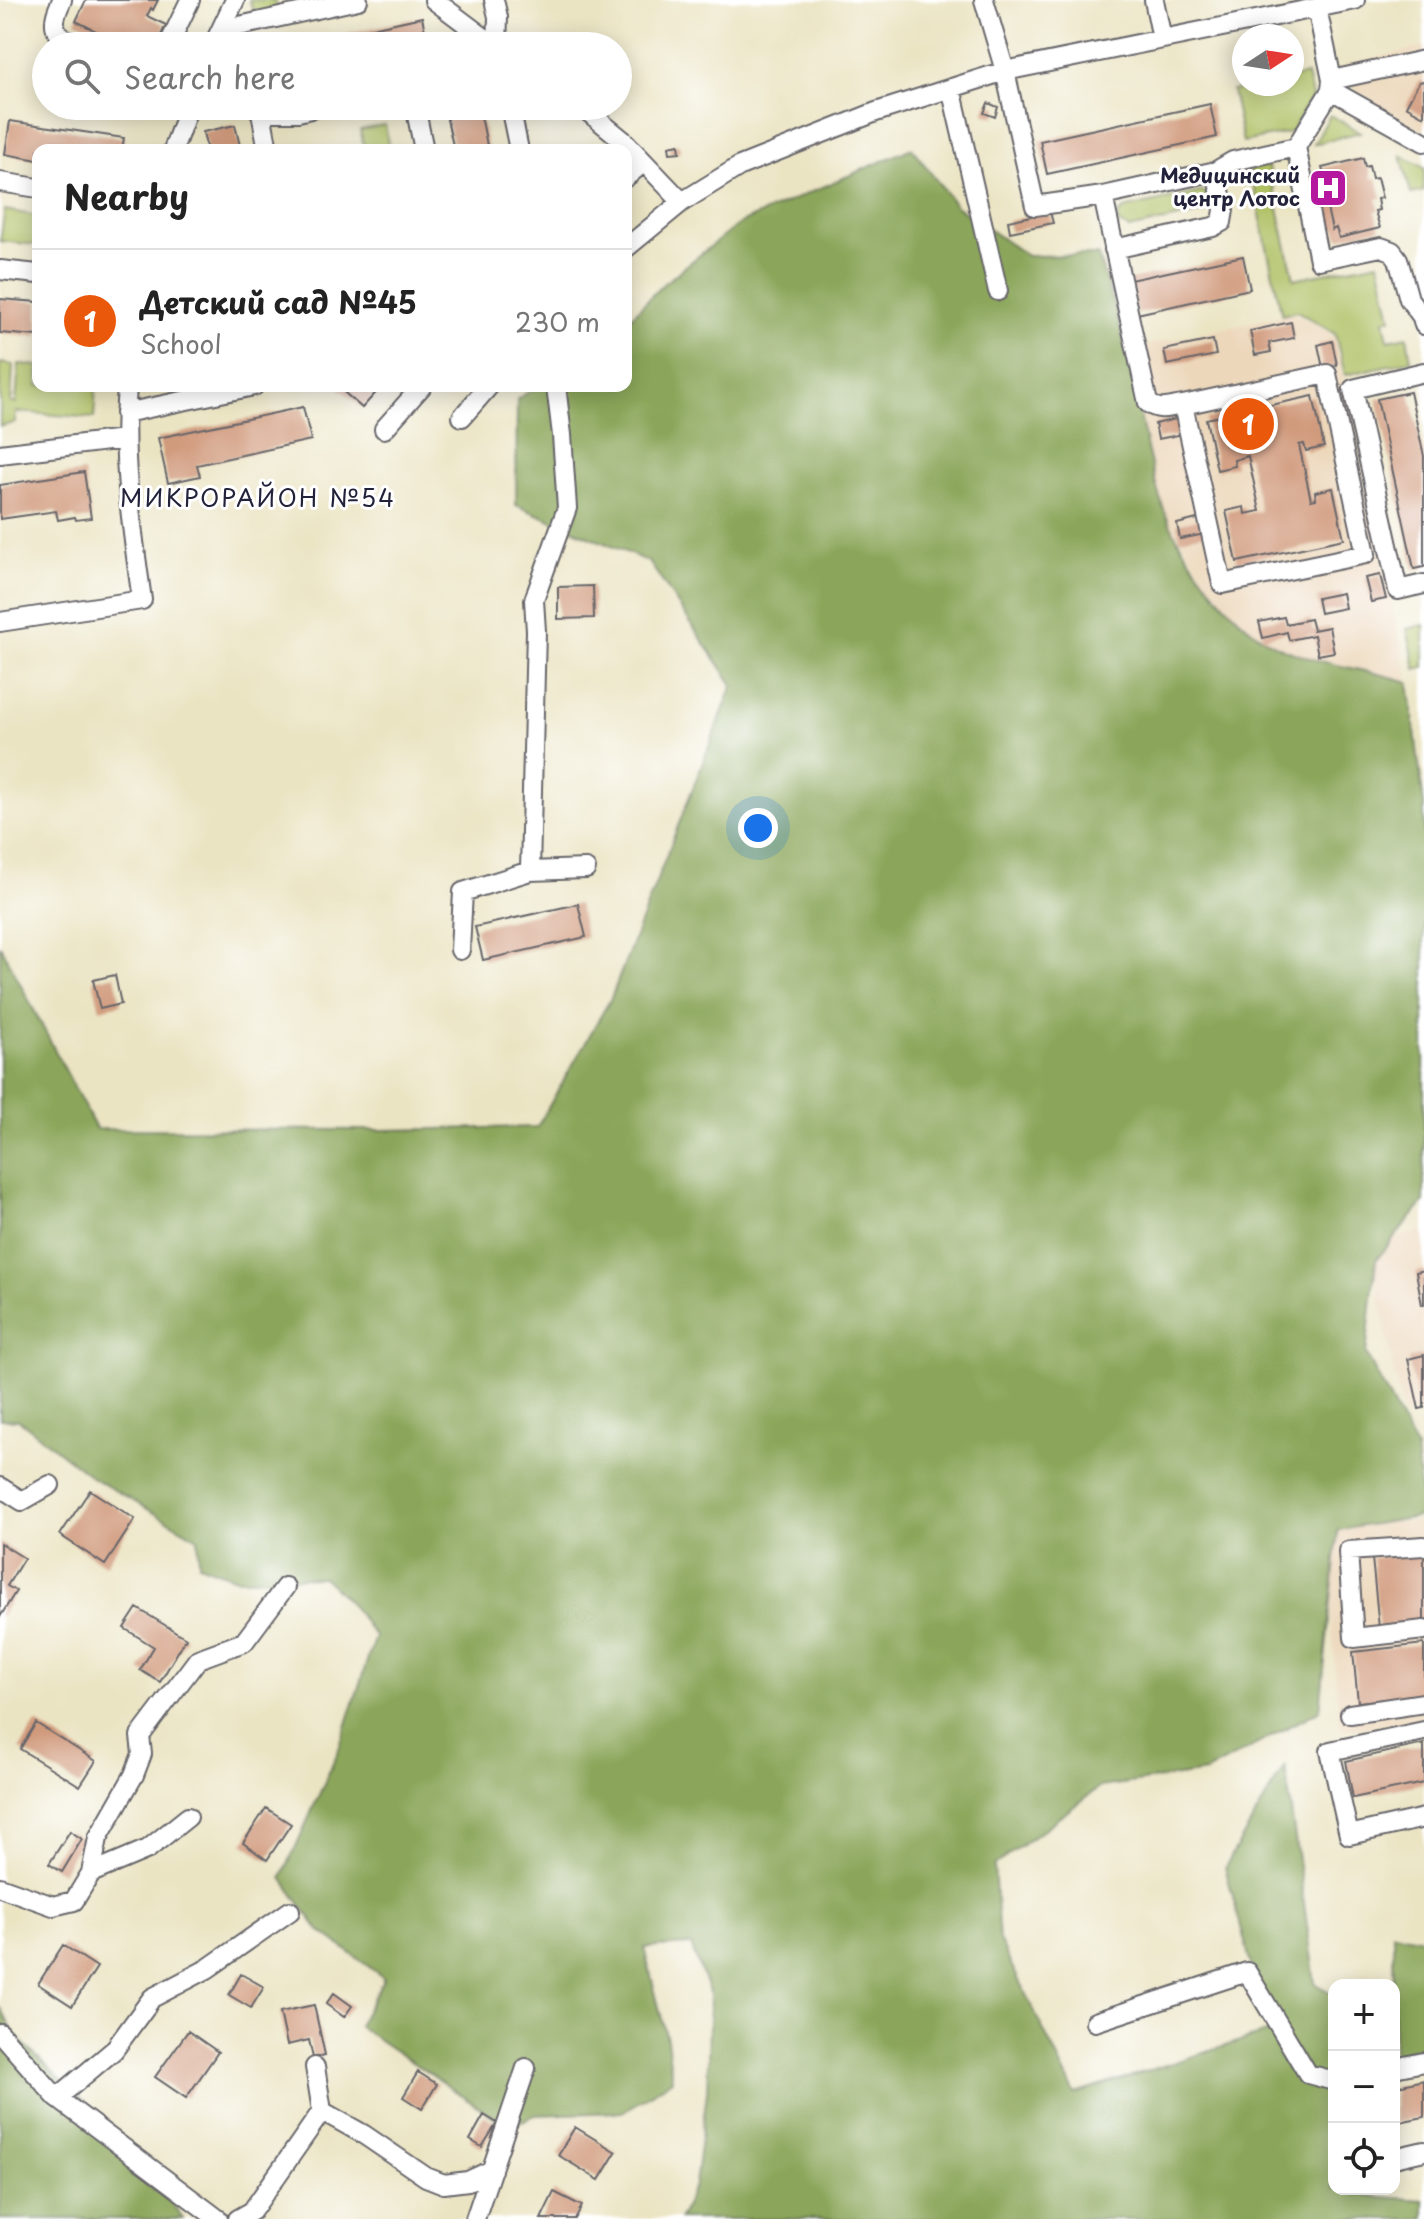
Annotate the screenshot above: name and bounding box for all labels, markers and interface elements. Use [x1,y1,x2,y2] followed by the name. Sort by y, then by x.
[1232,24,1304,96] north arrow
[32,32,632,120] search box
[60,54,104,98] icon: search
[124,54,296,99] text: Search here
[1160,160,1300,213] place label: Медицинский центр Лотос
[1307,167,1349,209] hospital icon: Медицинский центр Лотос
[64,170,189,222] text: Nearby
[140,279,417,324] text: Детский сад №45
[84,302,96,341] text: 1
[515,302,600,341] text: 230 m
[140,324,222,363] text: School
[1222,394,1274,454] pin: 1
[120,479,396,515] district label: МИКРОРАЙОН №54
[738,808,778,848] your location
[1328,1979,1400,2195] map controls
[1328,1979,1400,2051] button: +
[1328,2051,1400,2123] button: −
[1328,2123,1400,2195] button: locate

